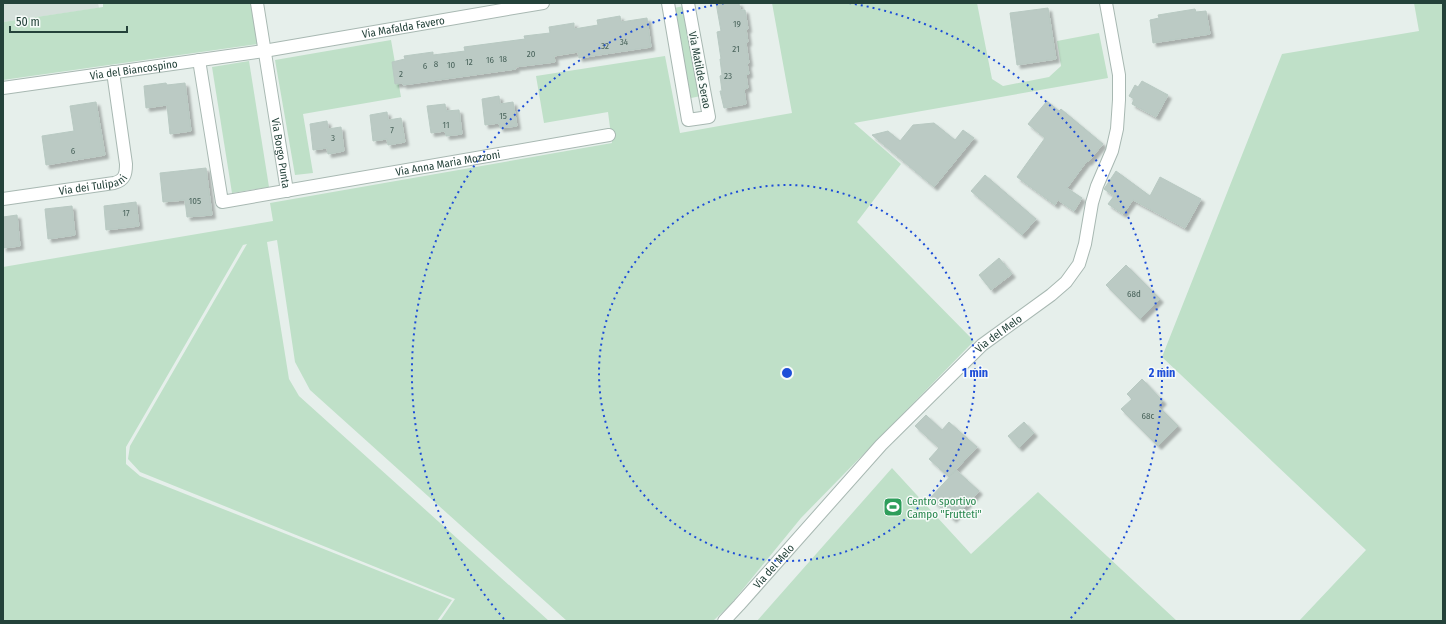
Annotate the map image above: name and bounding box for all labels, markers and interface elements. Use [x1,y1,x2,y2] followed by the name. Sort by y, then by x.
[10,8,127,34] scale bar
[361,14,446,41] street label: Via Mafalda Favero
[16,15,40,29] text: 50 m
[733,19,741,29] house number: 19
[686,30,713,110] street label: Via Matilde Serao
[620,37,629,47] house number: 34
[601,41,609,51] house number: 32
[732,44,740,54] house number: 21
[527,49,536,59] house number: 20
[499,54,508,64] house number: 18
[486,55,495,65] house number: 16
[89,57,179,83] street label: Via del Biancospino
[465,57,473,67] house number: 12
[434,59,439,69] house number: 8
[447,60,455,70] house number: 10
[423,61,428,71] house number: 6
[399,69,403,79] house number: 2
[724,71,732,81] house number: 23
[499,111,507,121] house number: 15
[268,117,292,189] street label: Via Borgo Punta
[443,120,449,130] house number: 11
[390,125,394,135] house number: 7
[331,133,335,143] house number: 3
[71,146,76,156] house number: 6
[394,148,502,179] street label: Via Anna Maria Mozzoni
[58,172,131,198] street label: Via dei Tulipani
[189,196,201,206] house number: 105
[122,208,130,218] house number: 17
[1127,289,1141,299] house number: 68d
[972,312,1025,355] street label: Via del Melo
[780,366,794,380] centre of rings
[962,366,988,380] text: 1 min
[1148,366,1175,380] text: 2 min
[1142,411,1155,421] house number: 68c
[907,495,982,521] place label: Centro sportivo Campo "Frutteti"
[882,496,904,518] sports icon: Centro sportivo Campo "Frutteti"
[751,541,797,591] street label: Via del Melo

